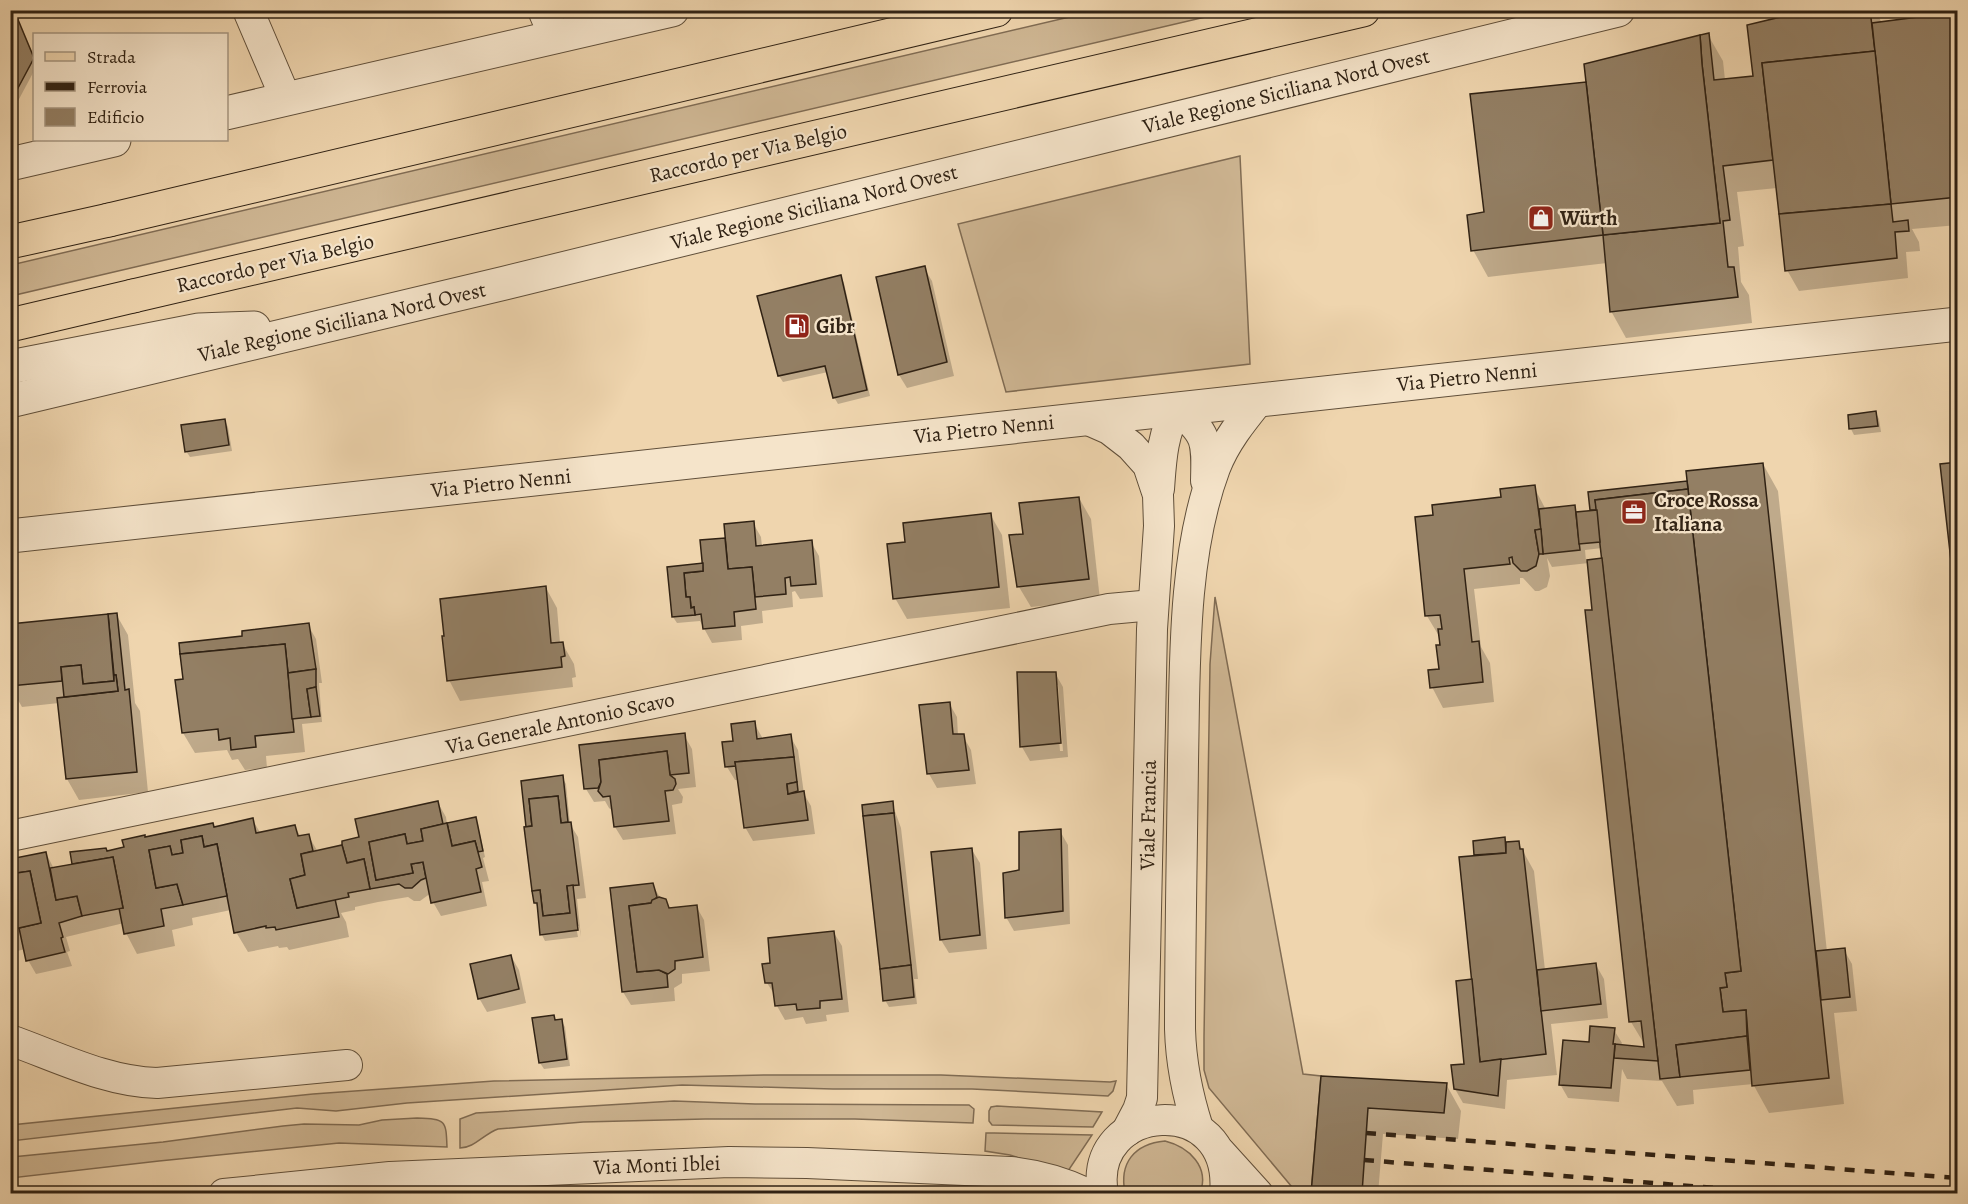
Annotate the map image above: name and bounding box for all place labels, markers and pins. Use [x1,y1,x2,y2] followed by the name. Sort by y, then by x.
[1526,203,1556,233] shop icon: Würth
[1559,204,1618,232] place label: Würth
[782,311,812,341] fuel station icon: Gibr
[816,312,855,340] place label: Gibr
[1654,486,1760,538] place label: Croce Rossa Italiana
[1619,497,1649,527] office icon: Croce Rossa Italiana

